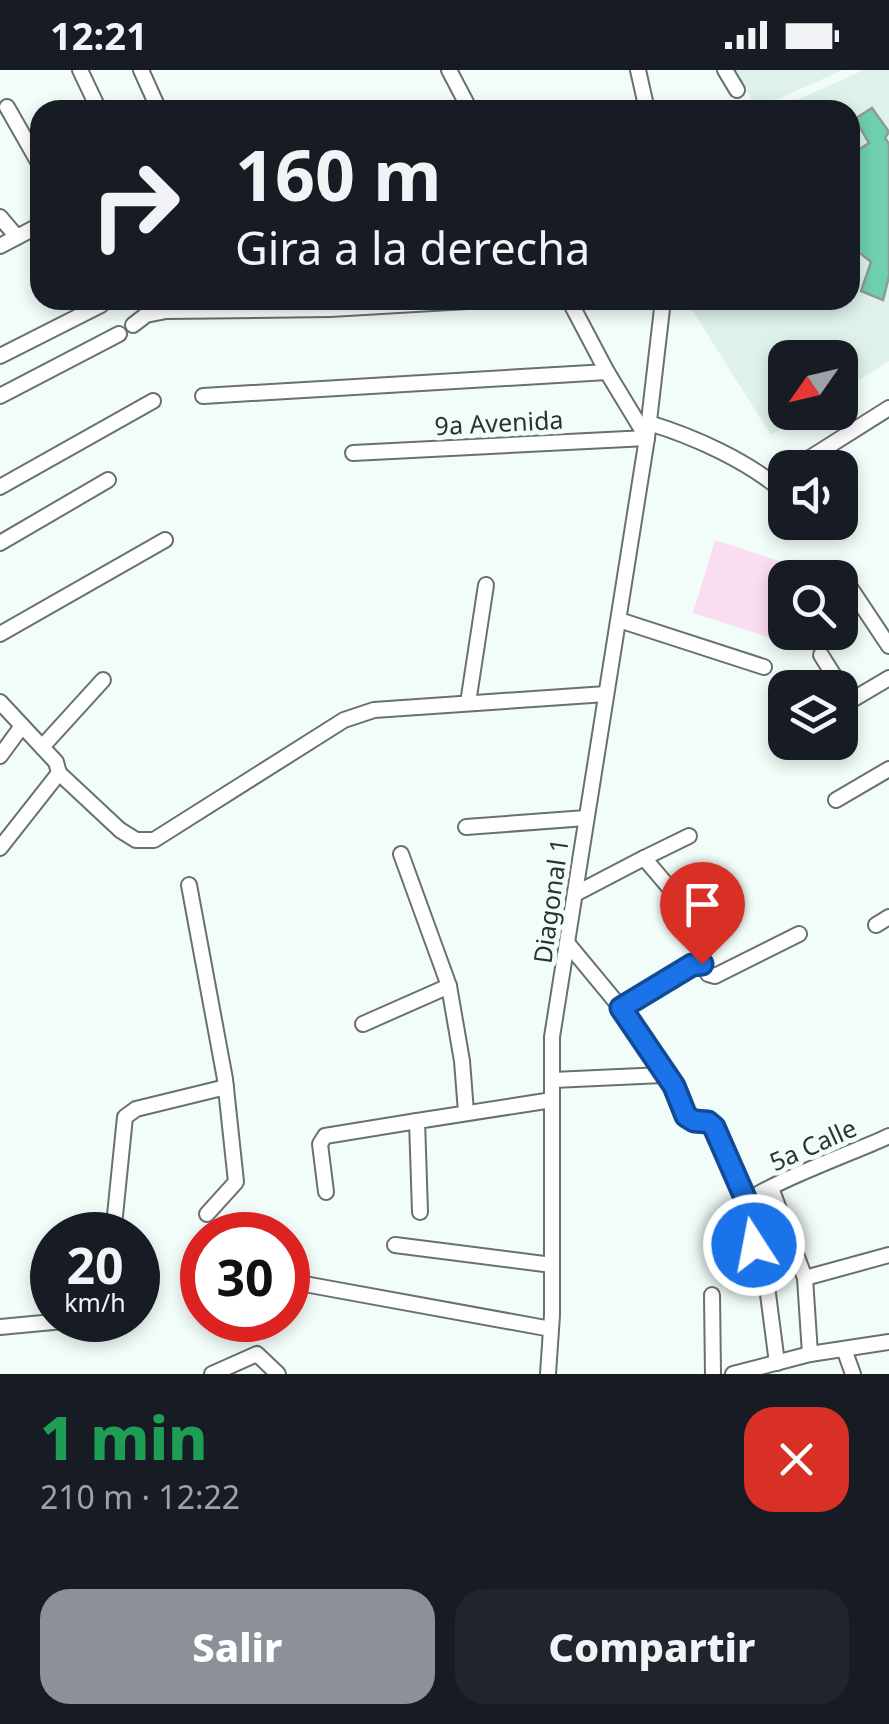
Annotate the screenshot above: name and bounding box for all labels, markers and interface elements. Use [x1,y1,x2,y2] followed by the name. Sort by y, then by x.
[50,9,148,61] text: 12:21
[235,126,442,222] text: 160 m
[70,140,200,270] icon: right
[235,217,590,278] text: Gira a la derecha
[768,340,858,430] north arrow
[768,340,858,760] map controls
[434,402,564,442] street label: 9a Avenida
[768,450,858,540] button: sound
[768,560,858,650] button: search
[768,670,858,760] button: layers
[524,836,576,966] street label: Diagonal 1
[660,862,745,965] pin
[675,877,730,932] icon: arrive
[764,1110,861,1178] street label: 5a Calle
[702,1193,806,1297] position arrow
[180,1212,310,1342] speed limit sign: 30
[66,1231,124,1299] text: 20
[64,1285,126,1319] text: km/h
[40,1396,208,1478] text: 1 min
[744,1407,849,1512] button: close
[40,1475,240,1518] text: 210 m · 12:22
[40,1589,435,1704] button: Salir
[455,1589,849,1704] button: Compartir

